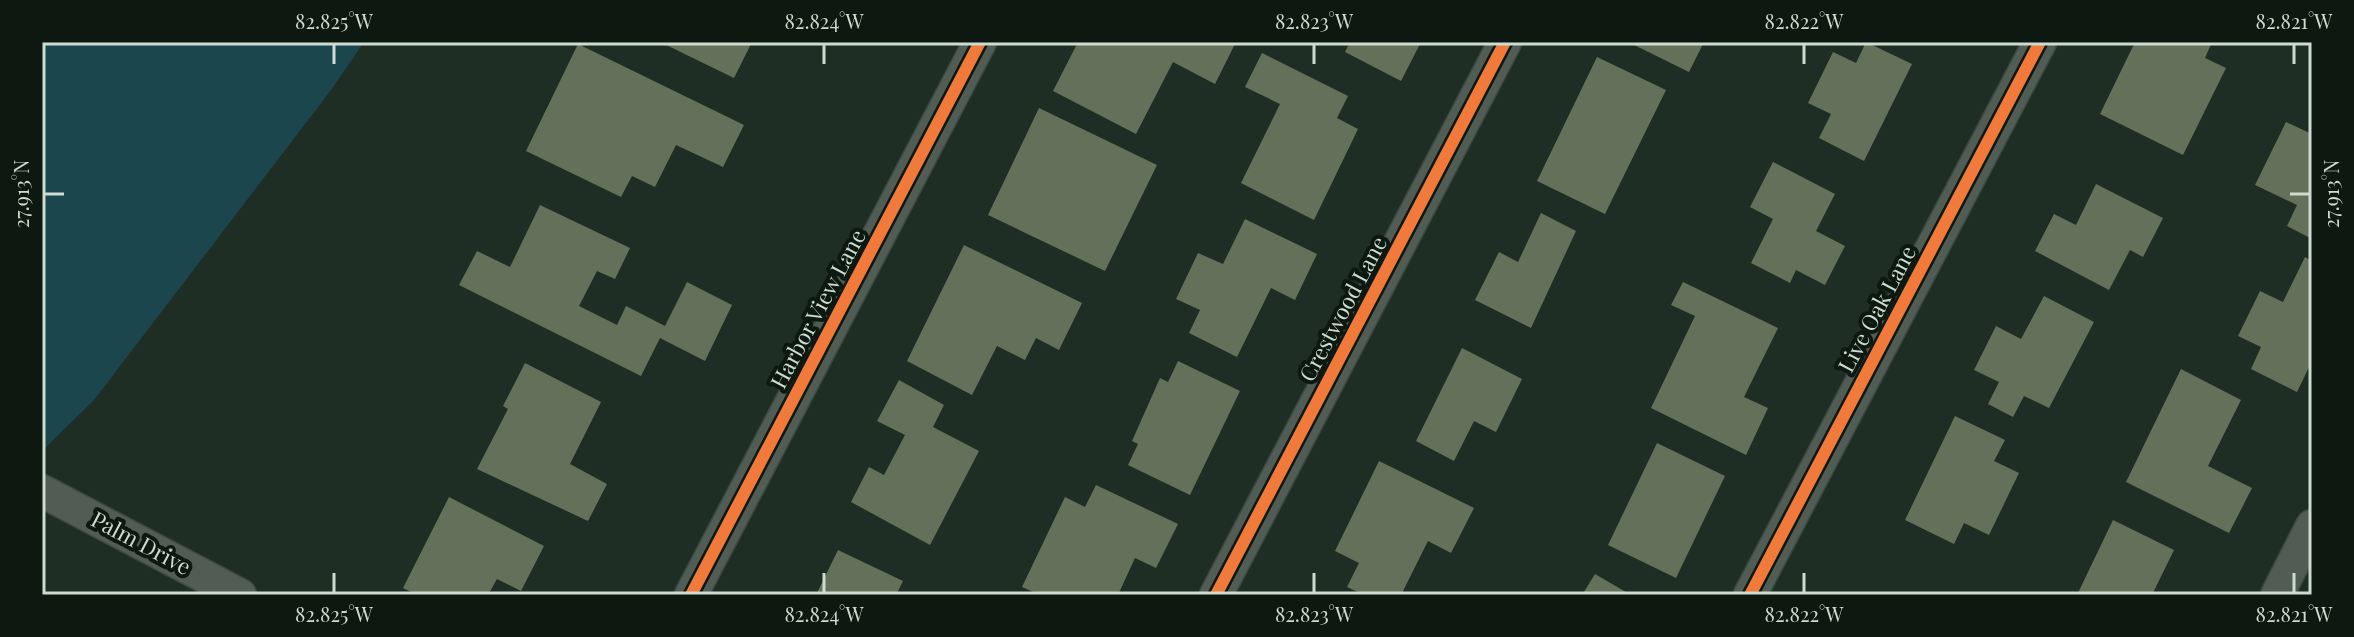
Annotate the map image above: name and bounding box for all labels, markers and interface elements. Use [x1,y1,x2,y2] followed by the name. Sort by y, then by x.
[295,7,374,34] text: 82.825°W
[784,7,864,34] text: 82.824°W
[1275,7,1354,34] text: 82.823°W
[1765,7,1844,34] text: 82.822°W
[2256,7,2333,34] text: 82.821°W
[7,160,34,228] text: 27.913°N
[2317,160,2344,228] text: 27.913°N
[763,224,872,393] street label: Harbor View Lane
[1291,231,1393,386] street label: Crestwood Lane
[1830,240,1922,377] street label: Live Oak Lane
[86,503,197,581] street label: Palm Drive
[295,600,374,627] text: 82.825°W
[784,600,864,627] text: 82.824°W
[1275,600,1354,627] text: 82.823°W
[1765,600,1844,627] text: 82.822°W
[2256,600,2333,627] text: 82.821°W

